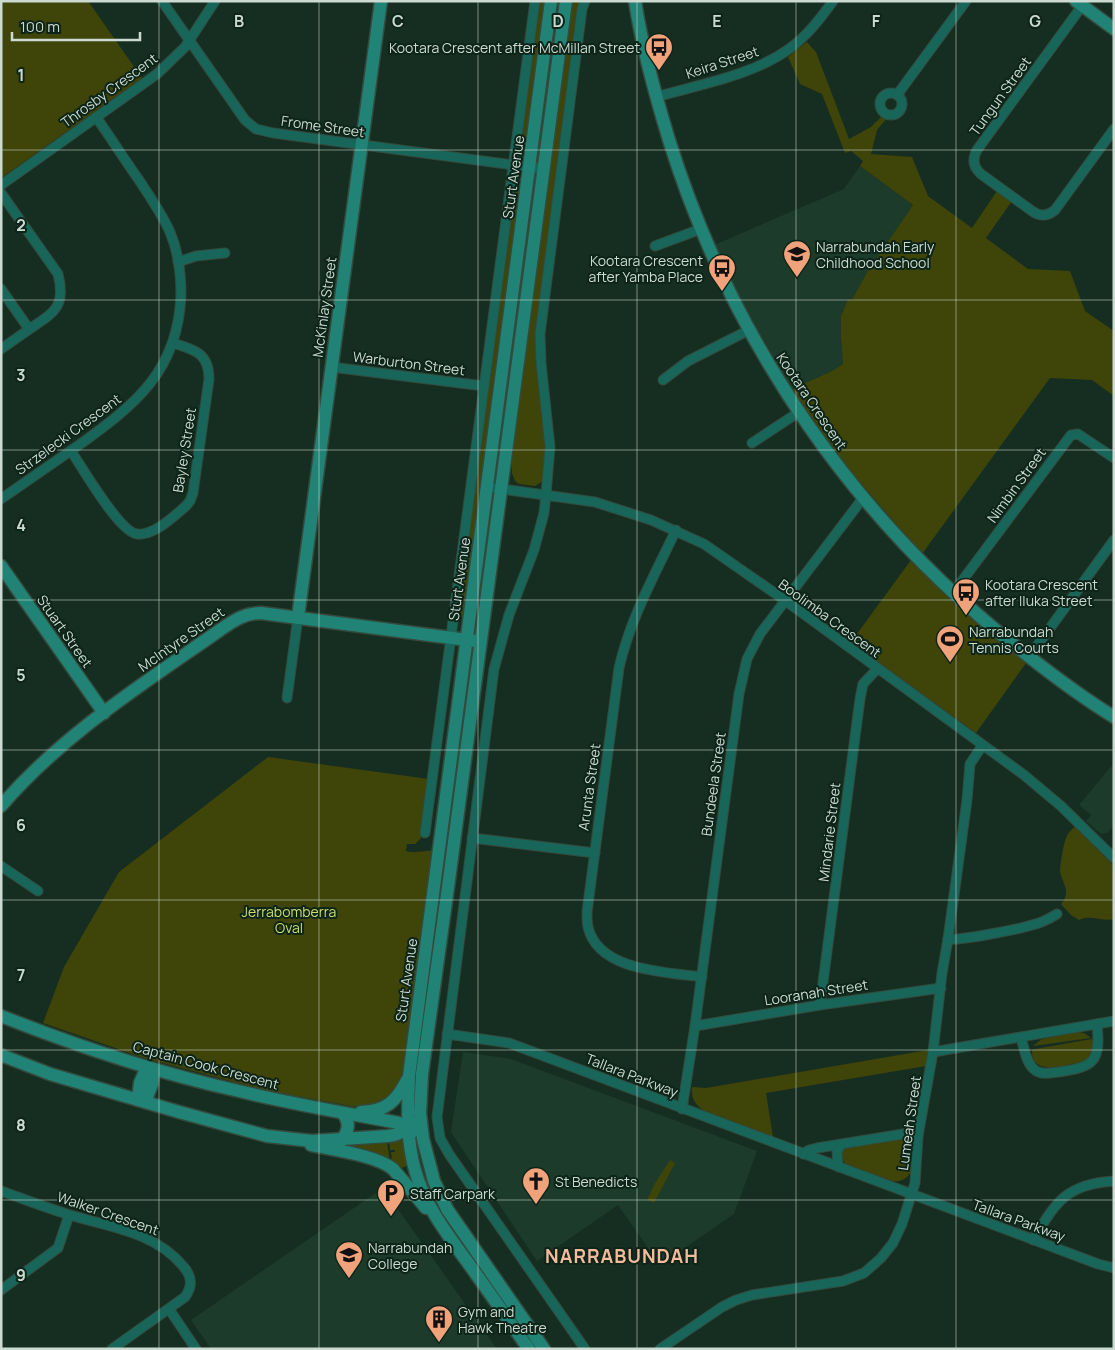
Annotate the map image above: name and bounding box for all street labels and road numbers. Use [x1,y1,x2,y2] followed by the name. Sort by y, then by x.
[683,41,761,83] street label: Keira Street
[57,48,161,132] street label: Throsby Crescent
[965,52,1035,139] street label: Tungun Street
[280,111,366,141] street label: Frome Street
[498,134,528,220] street label: Sturt Avenue
[308,255,341,359] street label: McKinlay Street
[352,347,467,379] street label: Warburton Street
[773,349,852,453] street label: Kootara Crescent
[11,389,125,479] street label: Strzelecki Crescent
[168,406,200,494] street label: Bayley Street
[982,443,1050,526] street label: Nimbin Street
[444,536,474,622] street label: Sturt Avenue
[775,574,885,662] street label: Boolimba Crescent
[33,591,97,672] street label: Stuart Street
[134,602,228,676] street label: McIntyre Street
[696,730,730,837] street label: Bundeela Street
[573,742,605,832] street label: Arunta Street
[813,781,845,883] street label: Mindarie Street
[391,937,421,1023] street label: Sturt Avenue
[763,974,870,1010] street label: Looranah Street
[131,1036,281,1094] street label: Captain Cook Crescent
[583,1049,682,1102] street label: Tallara Parkway
[893,1074,925,1172] street label: Lumeah Street
[55,1187,162,1239] street label: Walker Crescent
[970,1194,1069,1246] street label: Tallara Parkway

